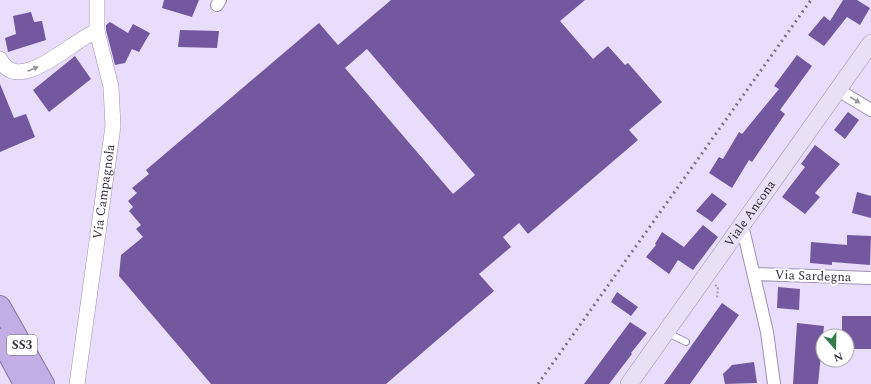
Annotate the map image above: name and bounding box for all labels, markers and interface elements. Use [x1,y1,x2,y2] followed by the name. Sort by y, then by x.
[27,65,39,71] one-way arrow
[849,96,860,104] one-way arrow
[87,142,120,241] street label: Via Campagnola
[719,176,781,251] street label: Viale Ancona
[774,265,852,287] street label: Via Sardegna
[815,328,855,368] north arrow
[7,335,37,355] road number: SS3
[831,347,845,366] text: N

